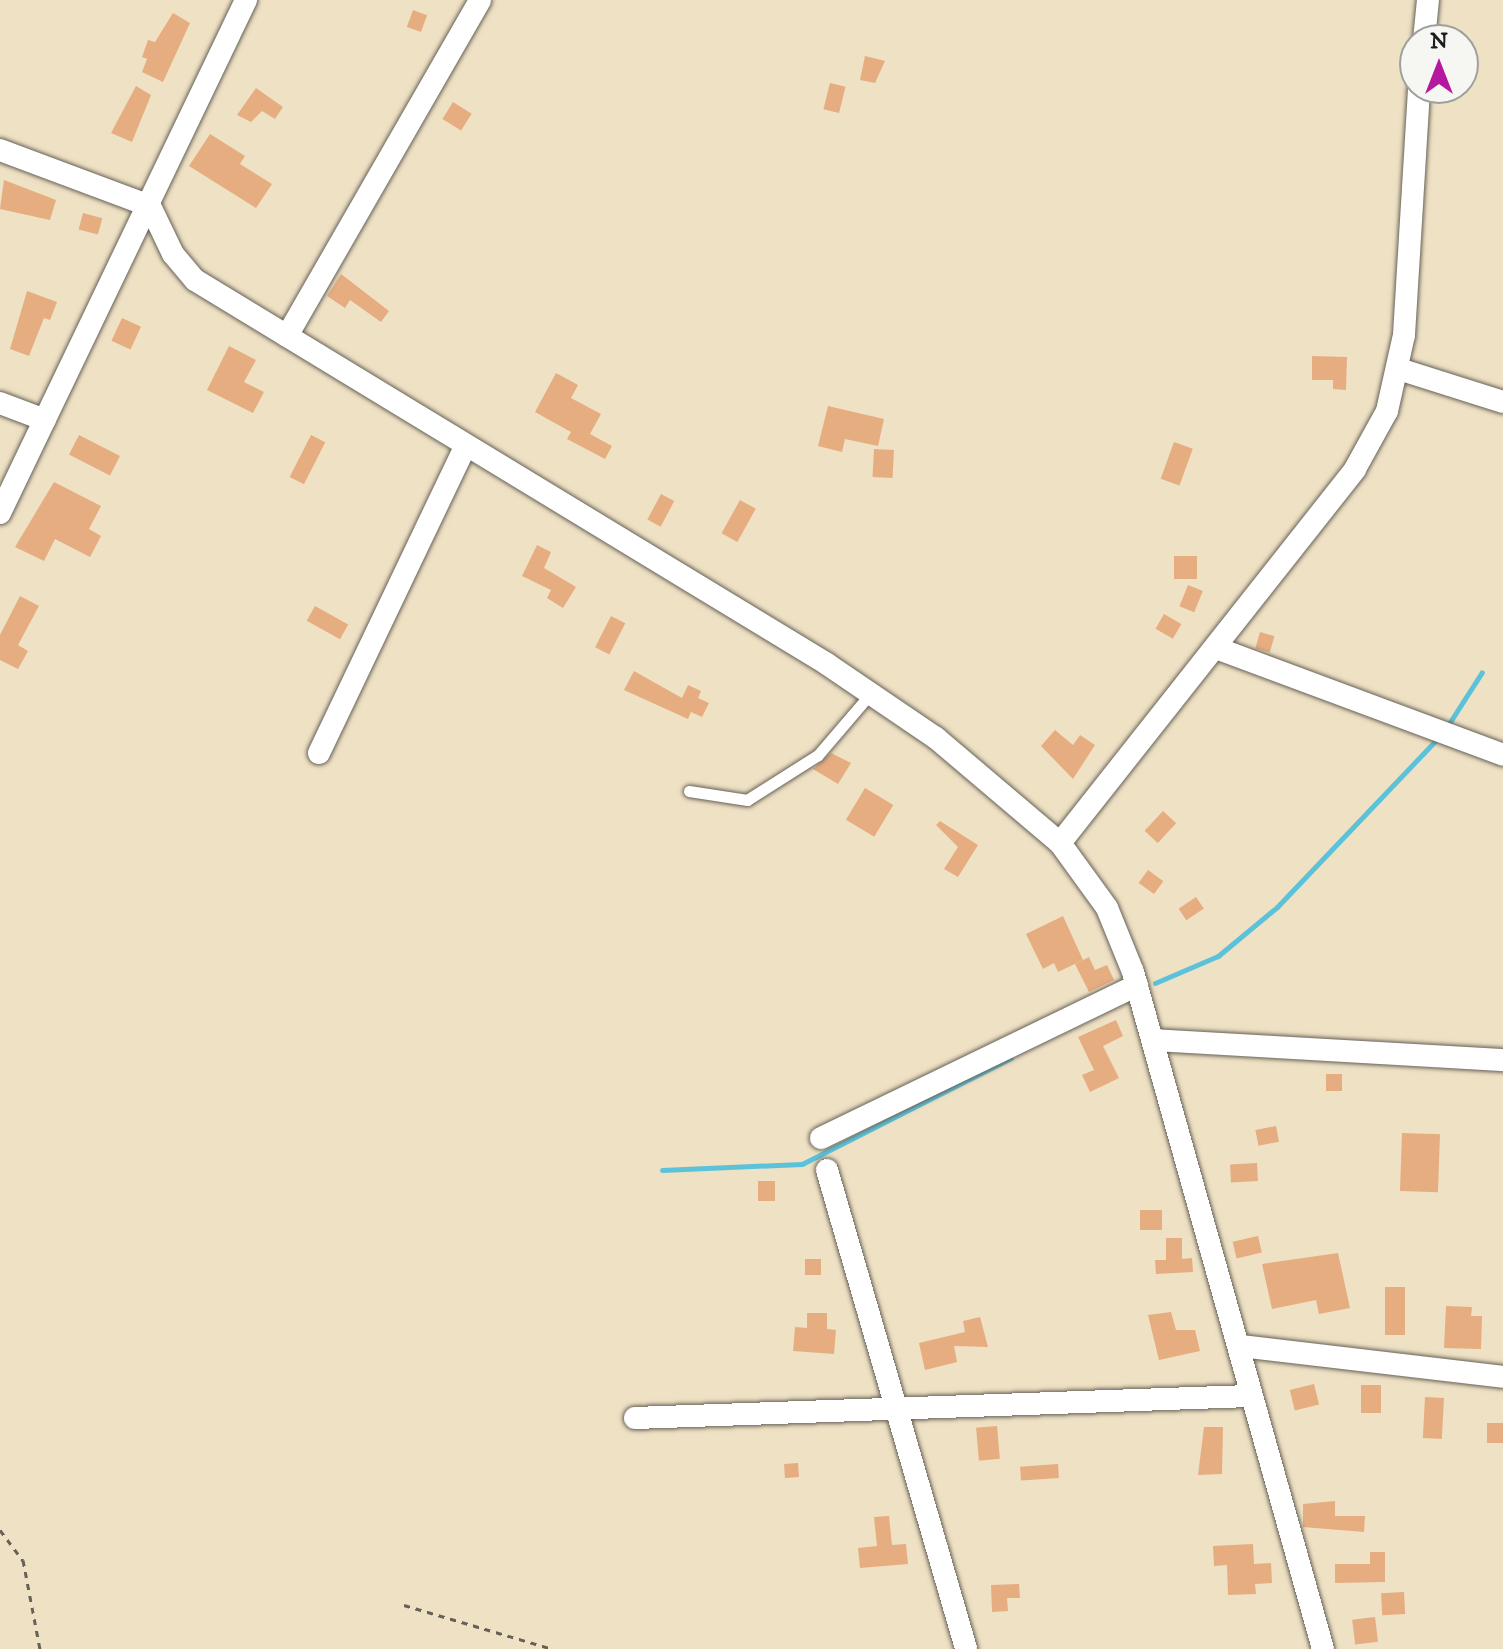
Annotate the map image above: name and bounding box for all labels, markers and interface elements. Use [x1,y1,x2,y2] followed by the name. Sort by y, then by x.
[1399,24,1479,104] north arrow
[1430,28,1448,55] text: N

